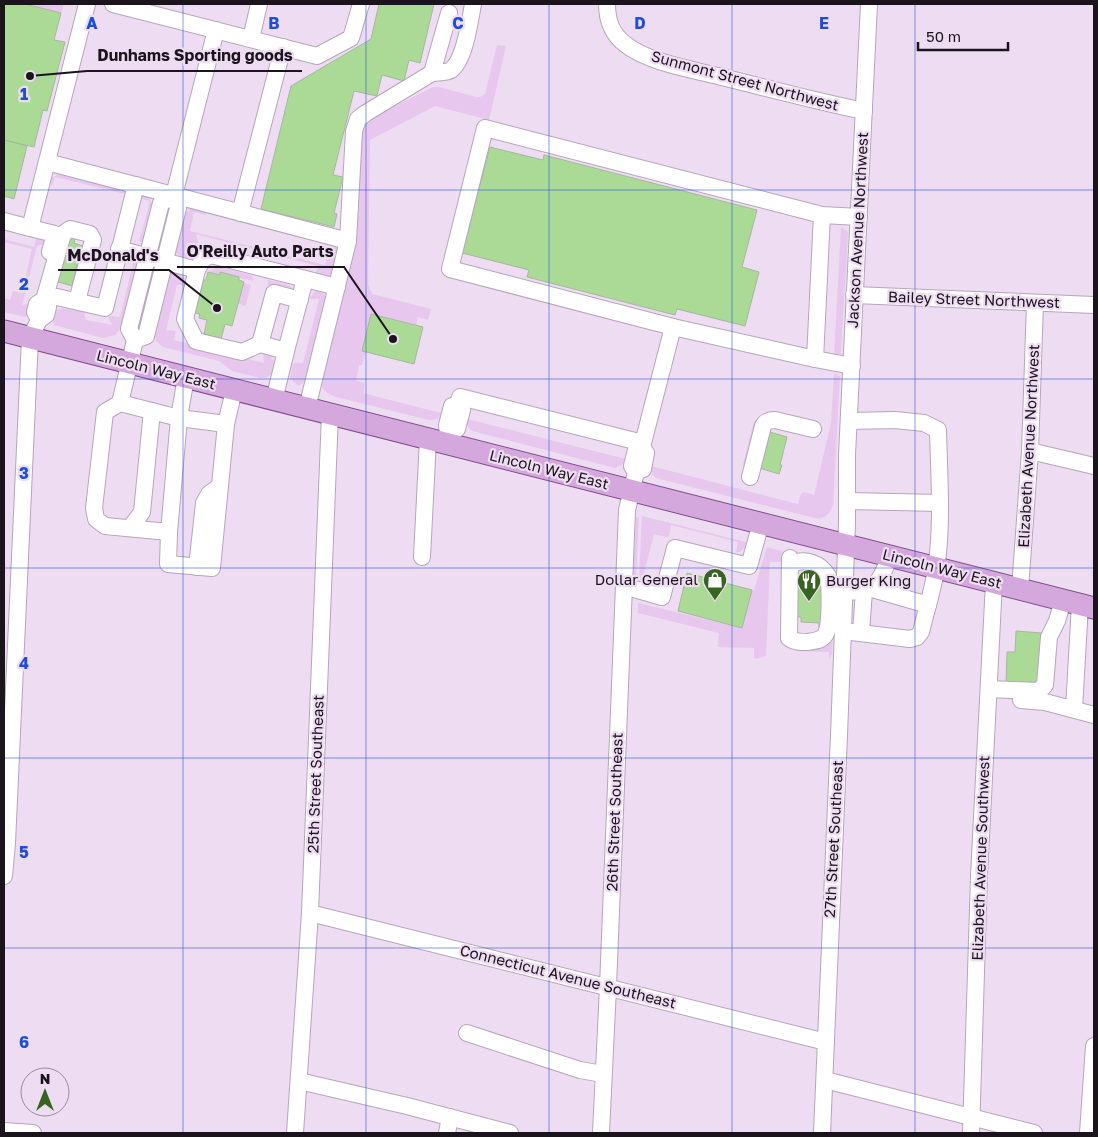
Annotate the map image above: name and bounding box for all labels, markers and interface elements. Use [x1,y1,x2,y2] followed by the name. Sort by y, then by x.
[86,13,98,33] text: A
[268,13,280,33] text: B
[452,13,464,33] text: C
[634,13,646,33] text: D
[819,13,829,33] text: E
[918,20,1008,52] scale bar
[926,27,961,45] text: 50 m
[87,40,302,71] callout: Dunhams Sporting goods
[97,45,293,65] text: Dunhams Sporting goods
[650,46,841,114] street label: Sunmont Street Northwest
[20,84,28,104] text: 1
[843,131,871,328] street label: Jackson Avenue Northwest
[177,236,344,267] callout: O'Reilly Auto Parts
[58,239,169,270] callout: McDonald's
[186,241,334,261] text: O'Reilly Auto Parts
[67,245,159,265] text: McDonald's
[19,274,29,294] text: 2
[888,287,1060,311] street label: Bailey Street Northwest
[1014,344,1042,548] street label: Elizabeth Avenue Northwest
[95,346,218,393] street label: Lincoln Way East
[488,446,611,493] street label: Lincoln Way East
[19,463,29,483] text: 3
[881,545,1004,592] street label: Lincoln Way East
[702,567,728,601] shop icon: Dollar General
[796,568,822,602] restaurant icon: Burger King
[595,570,698,588] place label: Dollar General
[826,571,911,589] place label: Burger King
[19,653,29,673] text: 4
[303,694,327,854] street label: 25th Street Southeast
[602,732,626,892] street label: 26th Street Southeast
[967,755,993,961] street label: Elizabeth Avenue Southwest
[820,760,846,918] street label: 27th Street Southeast
[19,842,29,862] text: 5
[458,940,678,1012] street label: Connecticut Avenue Southeast
[19,1032,29,1052] text: 6
[20,1067,70,1117] north arrow
[40,1070,50,1087] text: N

